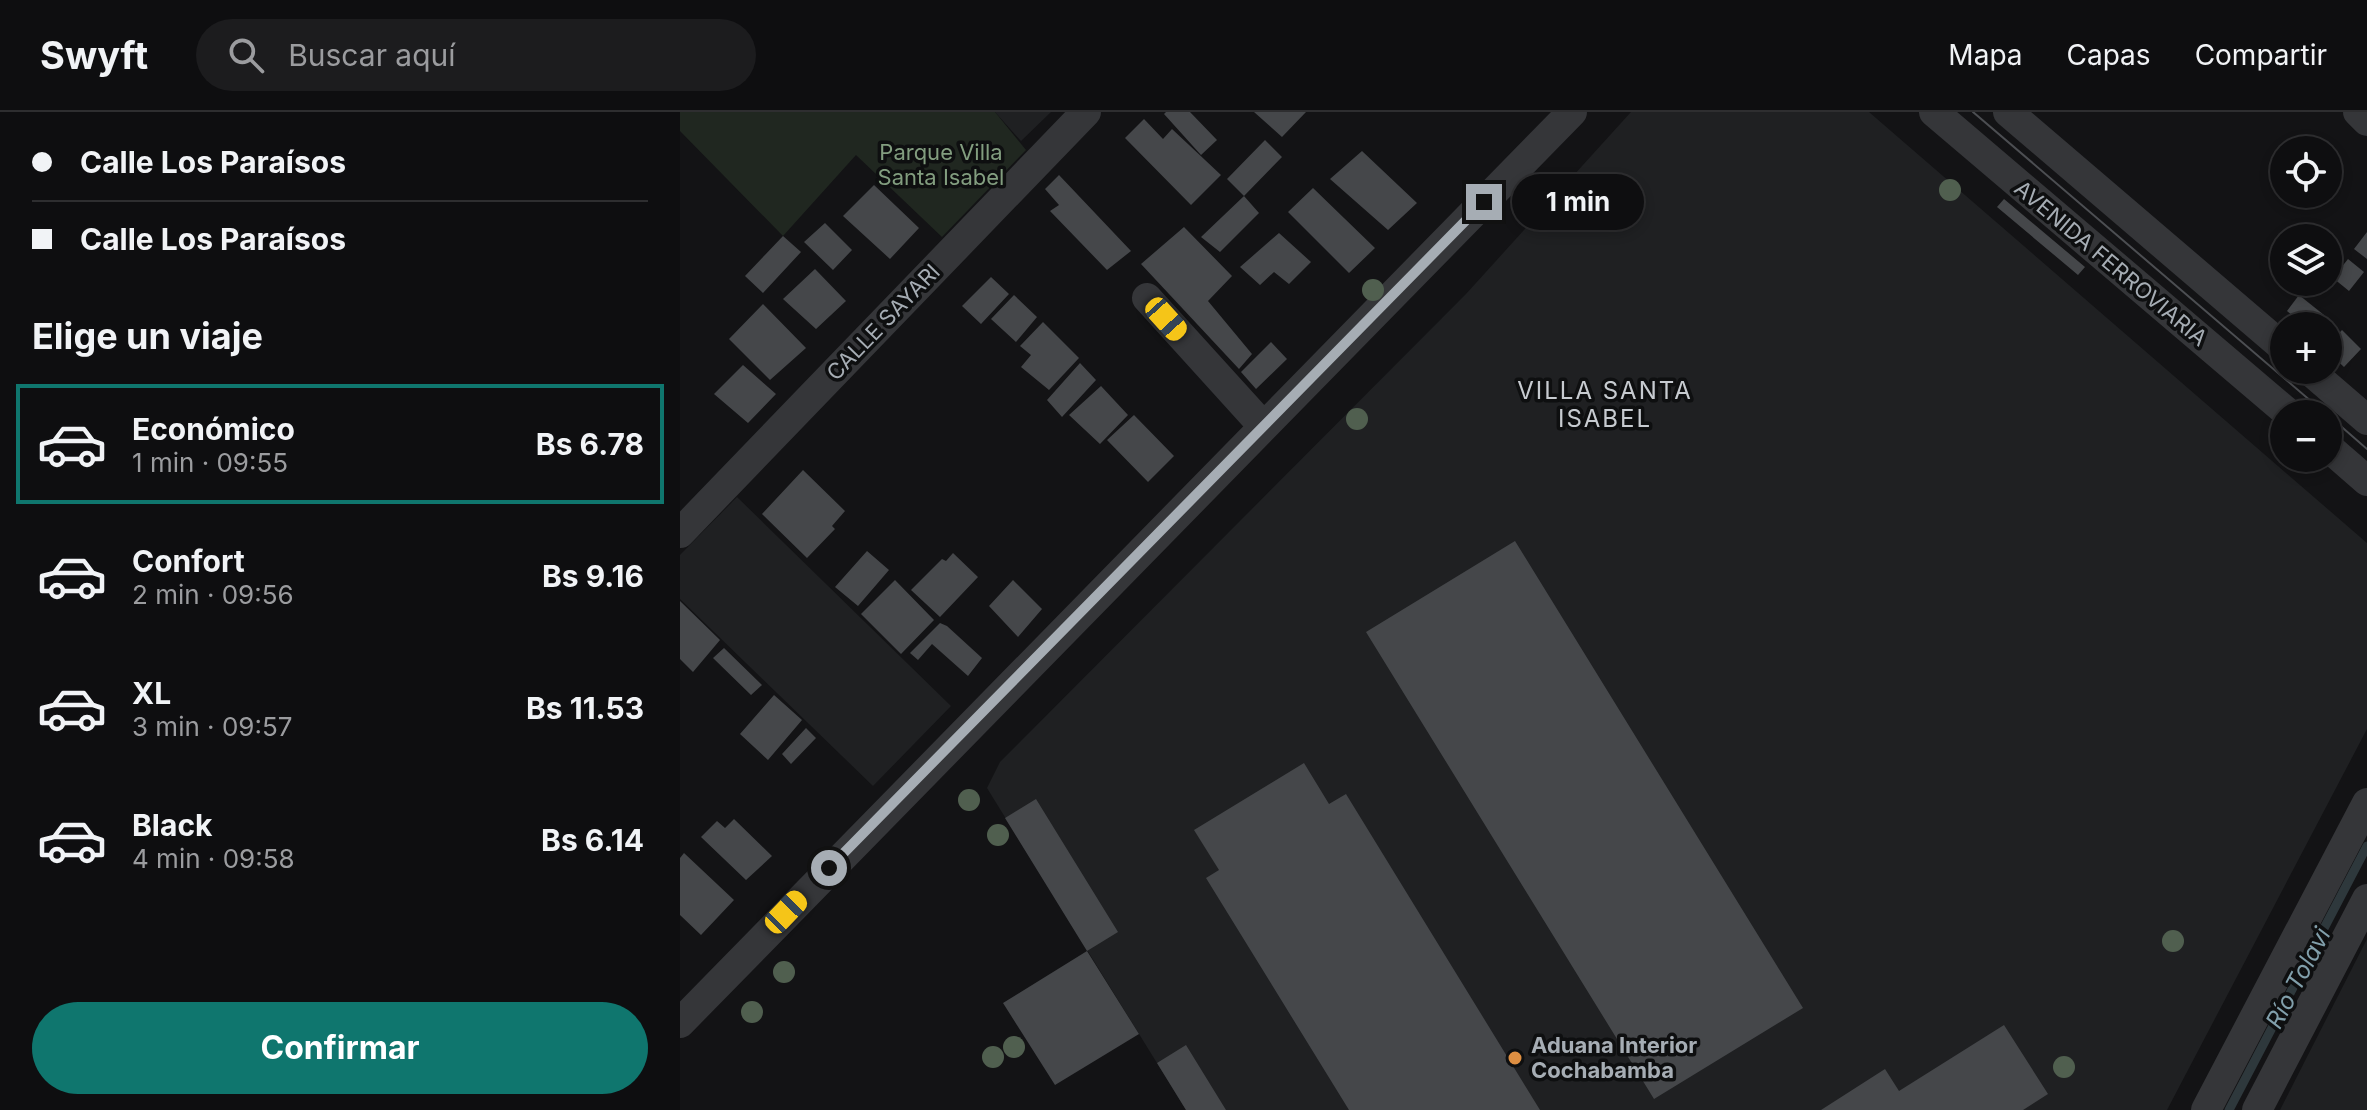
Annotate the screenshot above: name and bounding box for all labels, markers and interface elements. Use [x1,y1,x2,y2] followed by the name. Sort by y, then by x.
[196,19,756,91] search box
[40,32,148,78] text: Swyft
[224,33,268,77] icon: search
[288,37,456,73] text: Buscar aquí
[1948,38,2023,72] text: Mapa
[2067,38,2151,72] text: Capas
[2195,38,2327,72] text: Compartir
[2270,136,2342,472] map controls
[2270,136,2342,208] button: locate
[878,139,1004,190] park label: Parque Villa Santa Isabel
[80,144,346,180] text: Calle Los Paraísos
[1512,174,1644,230] callout: 1 min
[2010,175,2212,351] street label: AVENIDA FERROVIARIA
[1466,184,1502,220] route end
[1546,186,1610,217] text: 1 min
[80,221,346,257] text: Calle Los Paraísos
[2270,224,2342,296] button: layers
[821,259,945,385] street label: CALLE SAYARI
[1141,293,1191,345] car
[2270,312,2342,384] button: +
[32,314,263,358] text: Elige un viaje
[1517,376,1693,433] district label: VILLA SANTA ISABEL
[2270,400,2342,472] button: −
[36,408,108,480] icon: car
[132,411,295,447] text: Económico
[536,426,644,462] text: Bs 6.78
[132,447,288,478] text: 1 min · 09:55
[36,540,108,612] icon: car
[132,543,245,579] text: Confort
[542,558,644,594] text: Bs 9.16
[132,579,294,610] text: 2 min · 09:56
[36,672,108,744] icon: car
[132,675,171,711] text: XL
[526,690,644,726] text: Bs 11.53
[132,711,292,742] text: 3 min · 09:57
[36,804,108,876] icon: car
[132,807,212,843] text: Black
[541,822,644,858] text: Bs 6.14
[132,843,295,874] text: 4 min · 09:58
[811,850,847,886] route start
[761,886,811,938] car
[2259,922,2337,1033] water label: Río Tolavi
[32,1002,648,1094] button: Confirmar
[1531,1032,1697,1083] place label: Aduana Interior Cochabamba
[1506,1049,1524,1067] marker: Aduana Interior Cochabamba

